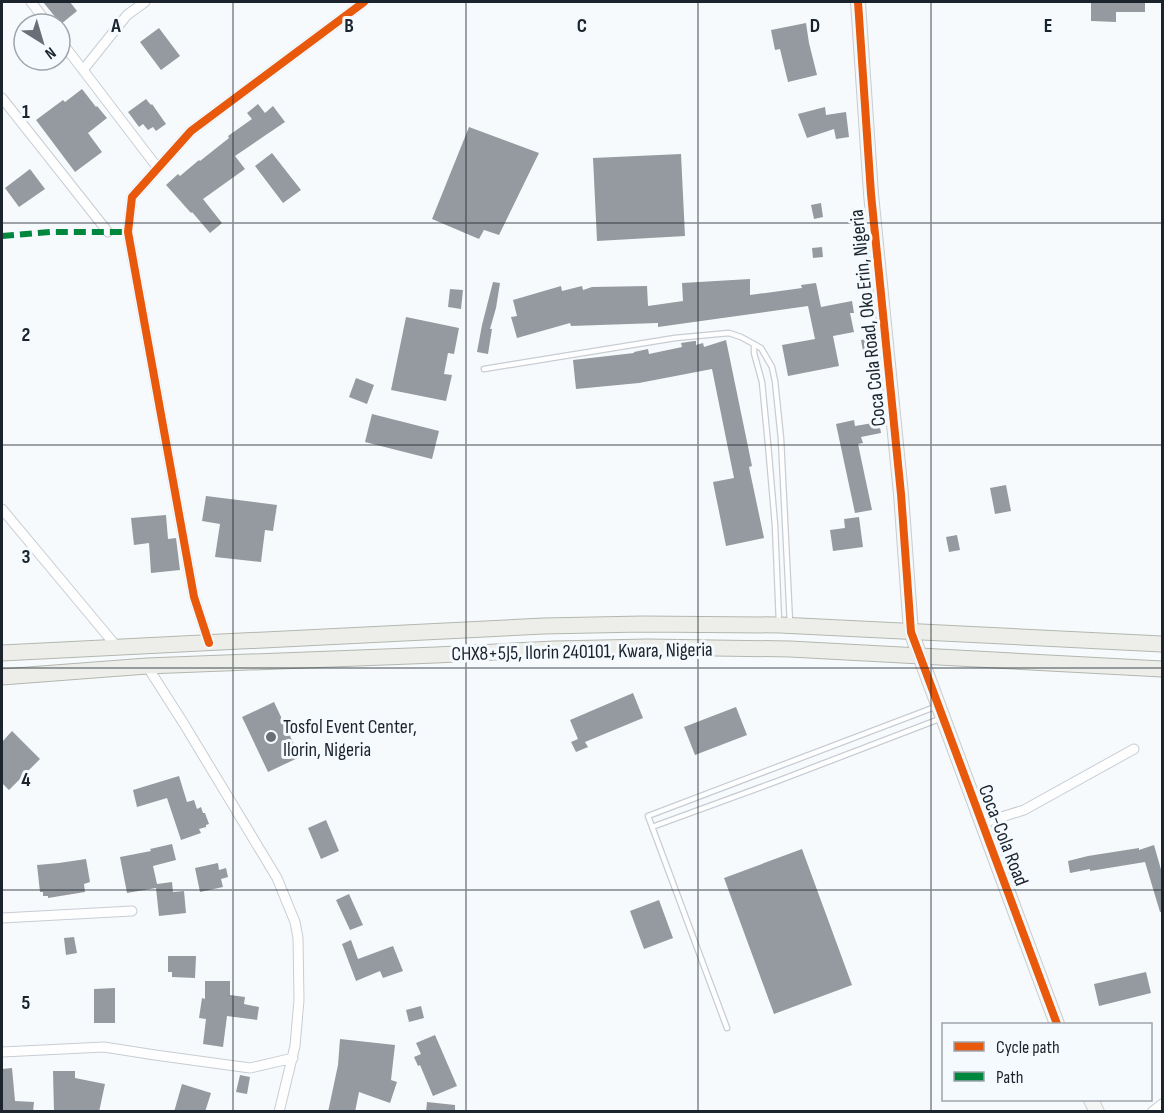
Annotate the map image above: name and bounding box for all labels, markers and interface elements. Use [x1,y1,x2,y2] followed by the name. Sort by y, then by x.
[12,12,72,72] north arrow
[110,14,121,38] text: A
[344,14,354,38] text: B
[577,14,587,38] text: C
[810,14,820,38] text: D
[1044,14,1052,38] text: E
[41,43,59,63] text: N
[22,100,30,124] text: 1
[845,208,891,428] street label: Coca Cola Road, Oko Erin, Nigeria
[22,323,30,347] text: 2
[22,545,31,569] text: 3
[451,638,713,666] street label: CHX8+5J5, Ilorin 240101, Kwara, Nigeria
[283,715,417,762] place label: Tosfol Event Center, Ilorin, Nigeria
[264,730,278,744] marker: Tosfol Event Center, Ilorin, Nigeria
[21,768,31,792] text: 4
[973,781,1033,889] street label: Coca-Cola Road
[22,991,31,1015] text: 5
[942,1023,1152,1101] legend
[996,1037,1060,1058] text: Cycle path
[996,1067,1024,1088] text: Path

